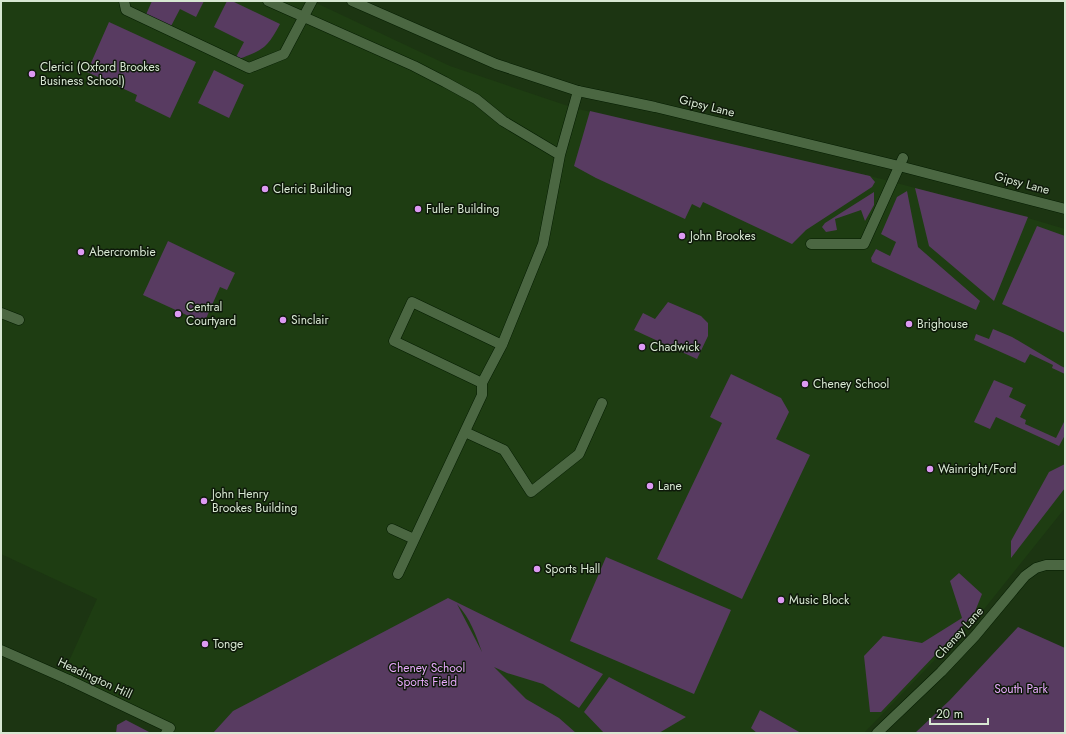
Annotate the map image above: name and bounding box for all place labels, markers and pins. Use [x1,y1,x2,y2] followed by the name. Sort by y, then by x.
[40,58,160,90] place label: Clerici (Oxford Brookes Business School)
[27,69,37,79] marker: Clerici (Oxford Brookes Business School)
[273,180,352,198] place label: Clerici Building
[260,184,270,194] marker: Clerici Building
[426,200,499,218] place label: Fuller Building
[413,204,423,214] marker: Fuller Building
[688,227,756,245] place label: John Brookes
[677,231,687,241] marker: John Brookes
[89,243,156,261] place label: Abercrombie
[76,247,86,257] marker: Abercrombie
[186,298,236,330] place label: Central Courtyard
[173,309,183,319] marker: Central Courtyard
[291,311,329,329] place label: Sinclair
[278,315,288,325] marker: Sinclair
[917,315,968,333] place label: Brighouse
[904,319,914,329] marker: Brighouse
[650,338,700,356] place label: Chadwick
[637,342,647,352] marker: Chadwick
[813,375,889,393] place label: Cheney School
[800,379,810,389] marker: Cheney School
[938,460,1016,478] place label: Wainright/Ford
[925,464,935,474] marker: Wainright/Ford
[658,477,682,495] place label: Lane
[645,481,655,491] marker: Lane
[210,485,297,517] place label: John Henry Brookes Building
[199,496,209,506] marker: John Henry Brookes Building
[545,560,600,578] place label: Sports Hall
[532,564,542,574] marker: Sports Hall
[789,591,850,609] place label: Music Block
[776,595,786,605] marker: Music Block
[213,635,243,653] place label: Tonge
[200,639,210,649] marker: Tonge

